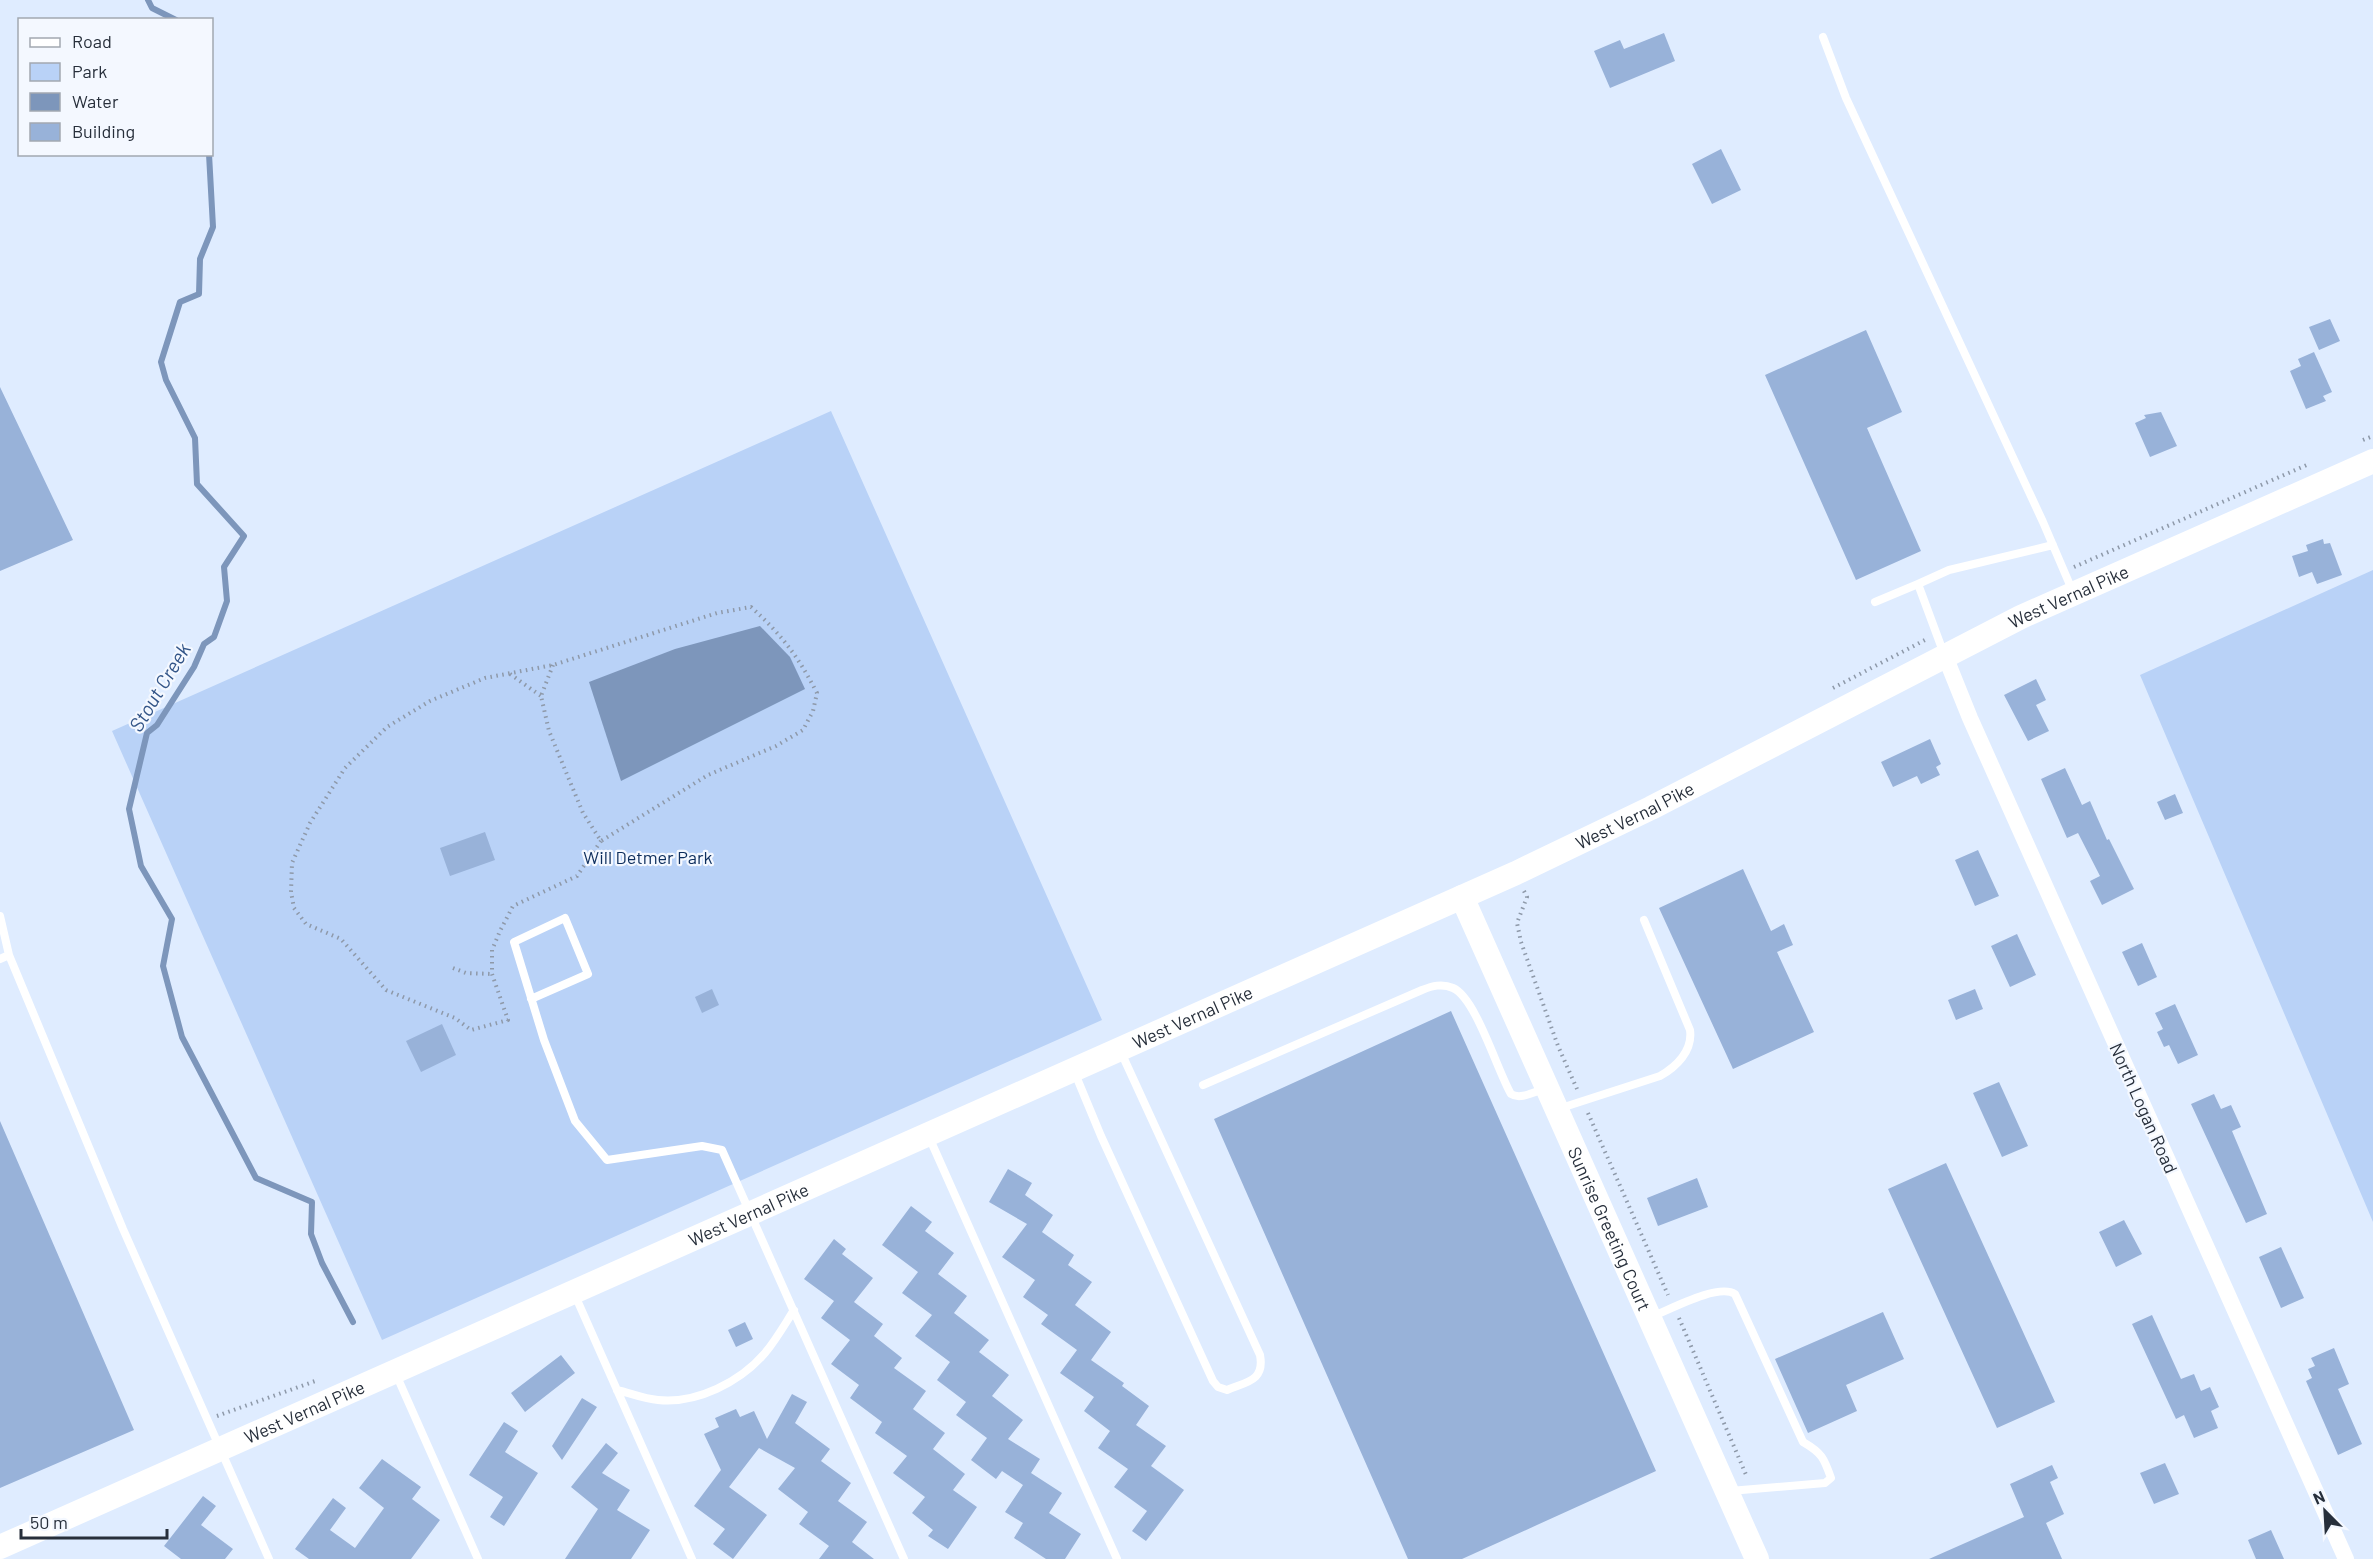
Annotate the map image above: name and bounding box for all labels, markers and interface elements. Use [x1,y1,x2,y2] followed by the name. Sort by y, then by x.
[18,18,213,156] legend
[72,30,112,52] text: Road
[72,60,107,82] text: Park
[72,90,119,112] text: Water
[72,120,135,142] text: Building
[2004,560,2132,633] street label: West Vernal Pike
[123,638,195,736] water label: Stout Creek
[1572,777,1698,854] street label: West Vernal Pike
[583,846,713,868] park label: Will Detmer Park
[1129,981,1256,1053] street label: West Vernal Pike
[2105,1039,2183,1177] street label: North Logan Road
[1564,1143,1656,1314] street label: Sunrise Greeting Court
[685,1178,812,1251] street label: West Vernal Pike
[241,1375,368,1448] street label: West Vernal Pike
[2295,1481,2355,1541] north arrow
[2310,1486,2327,1508] text: N
[21,1502,166,1540] scale bar
[30,1511,68,1533] text: 50 m

